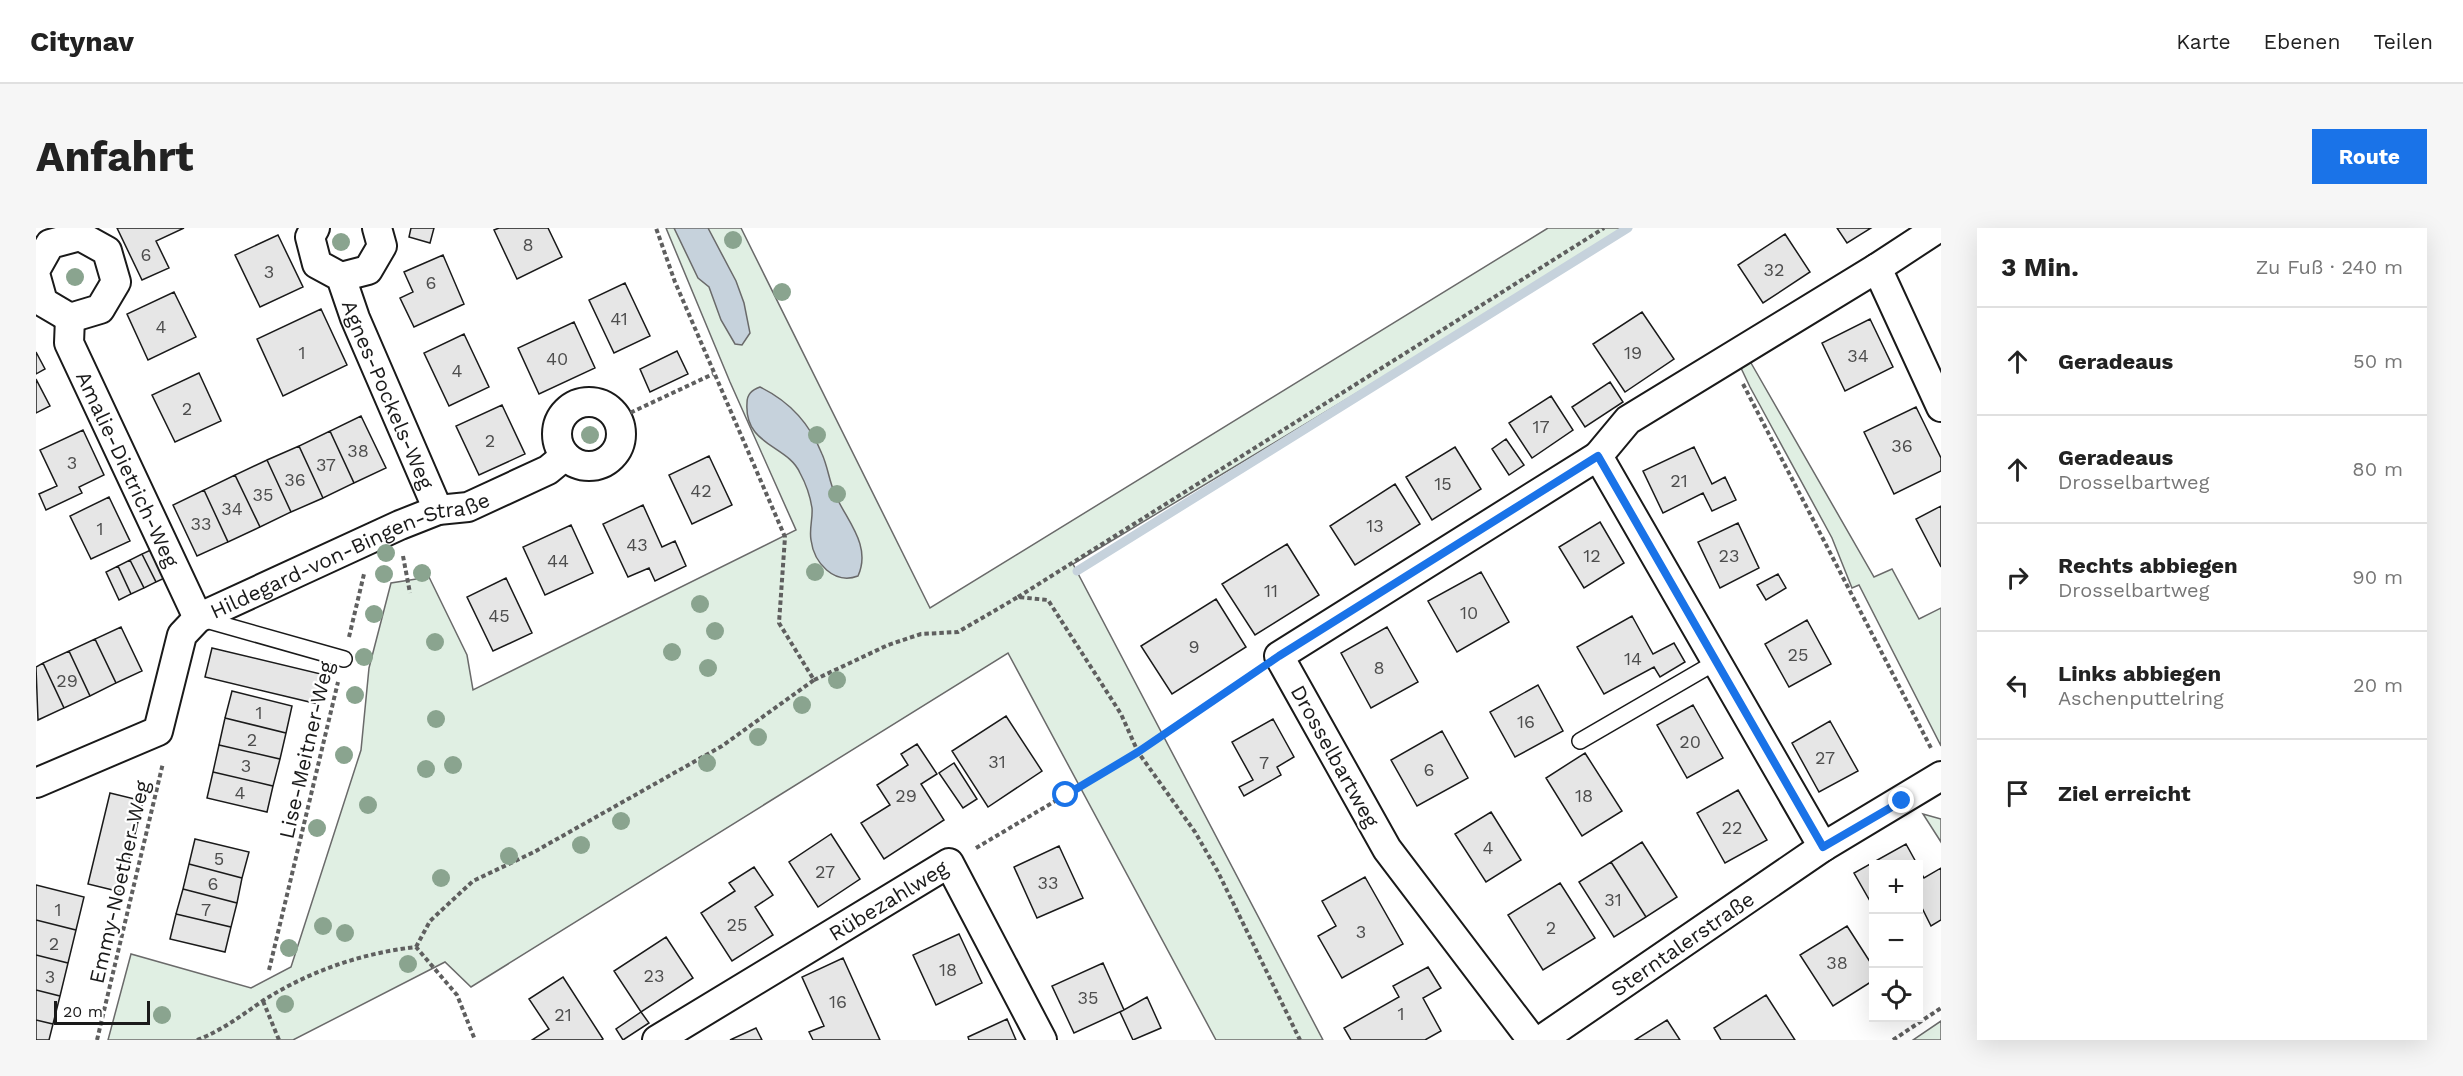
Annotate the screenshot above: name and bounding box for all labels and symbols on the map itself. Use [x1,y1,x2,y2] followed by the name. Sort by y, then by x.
[522,234,534,255] house number: 8
[141,244,151,265] house number: 6
[1764,259,1785,280] house number: 32
[264,261,274,282] house number: 3
[426,272,436,293] house number: 6
[337,297,440,493] street label: Agnes-Pockels-Weg
[610,308,628,329] house number: 41
[156,316,167,337] house number: 4
[298,342,306,363] house number: 1
[1624,342,1642,363] house number: 19
[1847,345,1869,366] house number: 34
[546,348,568,369] house number: 40
[452,360,463,381] house number: 4
[71,367,185,572] street label: Amalie-Dietrich-Weg
[182,398,192,419] house number: 2
[1532,416,1550,437] house number: 17
[485,430,495,451] house number: 2
[1891,435,1913,456] house number: 36
[347,440,369,461] house number: 38
[67,452,77,473] house number: 3
[316,454,336,475] house number: 37
[284,469,306,490] house number: 36
[1670,470,1688,491] house number: 21
[1434,473,1452,494] house number: 15
[690,480,712,501] house number: 42
[253,484,273,505] house number: 35
[206,486,493,623] street label: Hildegard-von-Bingen-Straße
[221,498,243,519] house number: 34
[191,513,212,534] house number: 33
[1366,515,1384,536] house number: 13
[96,518,104,539] house number: 1
[626,534,648,555] house number: 43
[1583,545,1601,566] house number: 12
[1719,545,1740,566] house number: 23
[547,550,569,571] house number: 44
[1264,580,1278,601] house number: 11
[1460,602,1478,623] house number: 10
[488,605,510,626] house number: 45
[1188,636,1200,657] house number: 9
[1788,644,1808,665] house number: 25
[1624,648,1642,669] house number: 14
[1373,657,1385,678] house number: 8
[273,658,339,841] street label: Lise-Meitner-Weg
[56,670,78,691] house number: 29
[1286,680,1385,832] street label: Drosselbartweg
[255,702,263,723] house number: 1
[1517,711,1535,732] house number: 16
[247,729,257,750] house number: 2
[1679,731,1701,752] house number: 20
[1815,747,1835,768] house number: 27
[988,751,1006,772] house number: 31
[1259,752,1269,773] house number: 7
[241,755,251,776] house number: 3
[1424,759,1434,780] house number: 6
[83,777,155,986] street label: Emmy-Noether-Weg
[1052,781,1078,807] route start
[235,782,246,803] house number: 4
[895,785,917,806] house number: 29
[1575,785,1593,806] house number: 18
[1888,787,1914,813] route end
[1722,817,1743,838] house number: 22
[1483,837,1494,858] house number: 4
[214,848,224,869] house number: 5
[824,854,953,946] street label: Rübezahlweg
[815,861,835,882] house number: 27
[1038,872,1059,893] house number: 33
[208,873,218,894] house number: 6
[1606,886,1759,1001] street label: Sterntalerstraße
[1604,889,1622,910] house number: 31
[54,899,62,920] house number: 1
[201,899,211,920] house number: 7
[727,914,747,935] house number: 25
[1546,917,1556,938] house number: 2
[1356,921,1366,942] house number: 3
[49,933,59,954] house number: 2
[1826,952,1848,973] house number: 38
[939,959,957,980] house number: 18
[644,965,665,986] house number: 23
[45,966,55,987] house number: 3
[1078,987,1098,1008] house number: 35
[829,991,847,1012] house number: 16
[54,998,150,1026] scale bar
[1397,1003,1405,1024] house number: 1
[554,1004,572,1025] house number: 21

